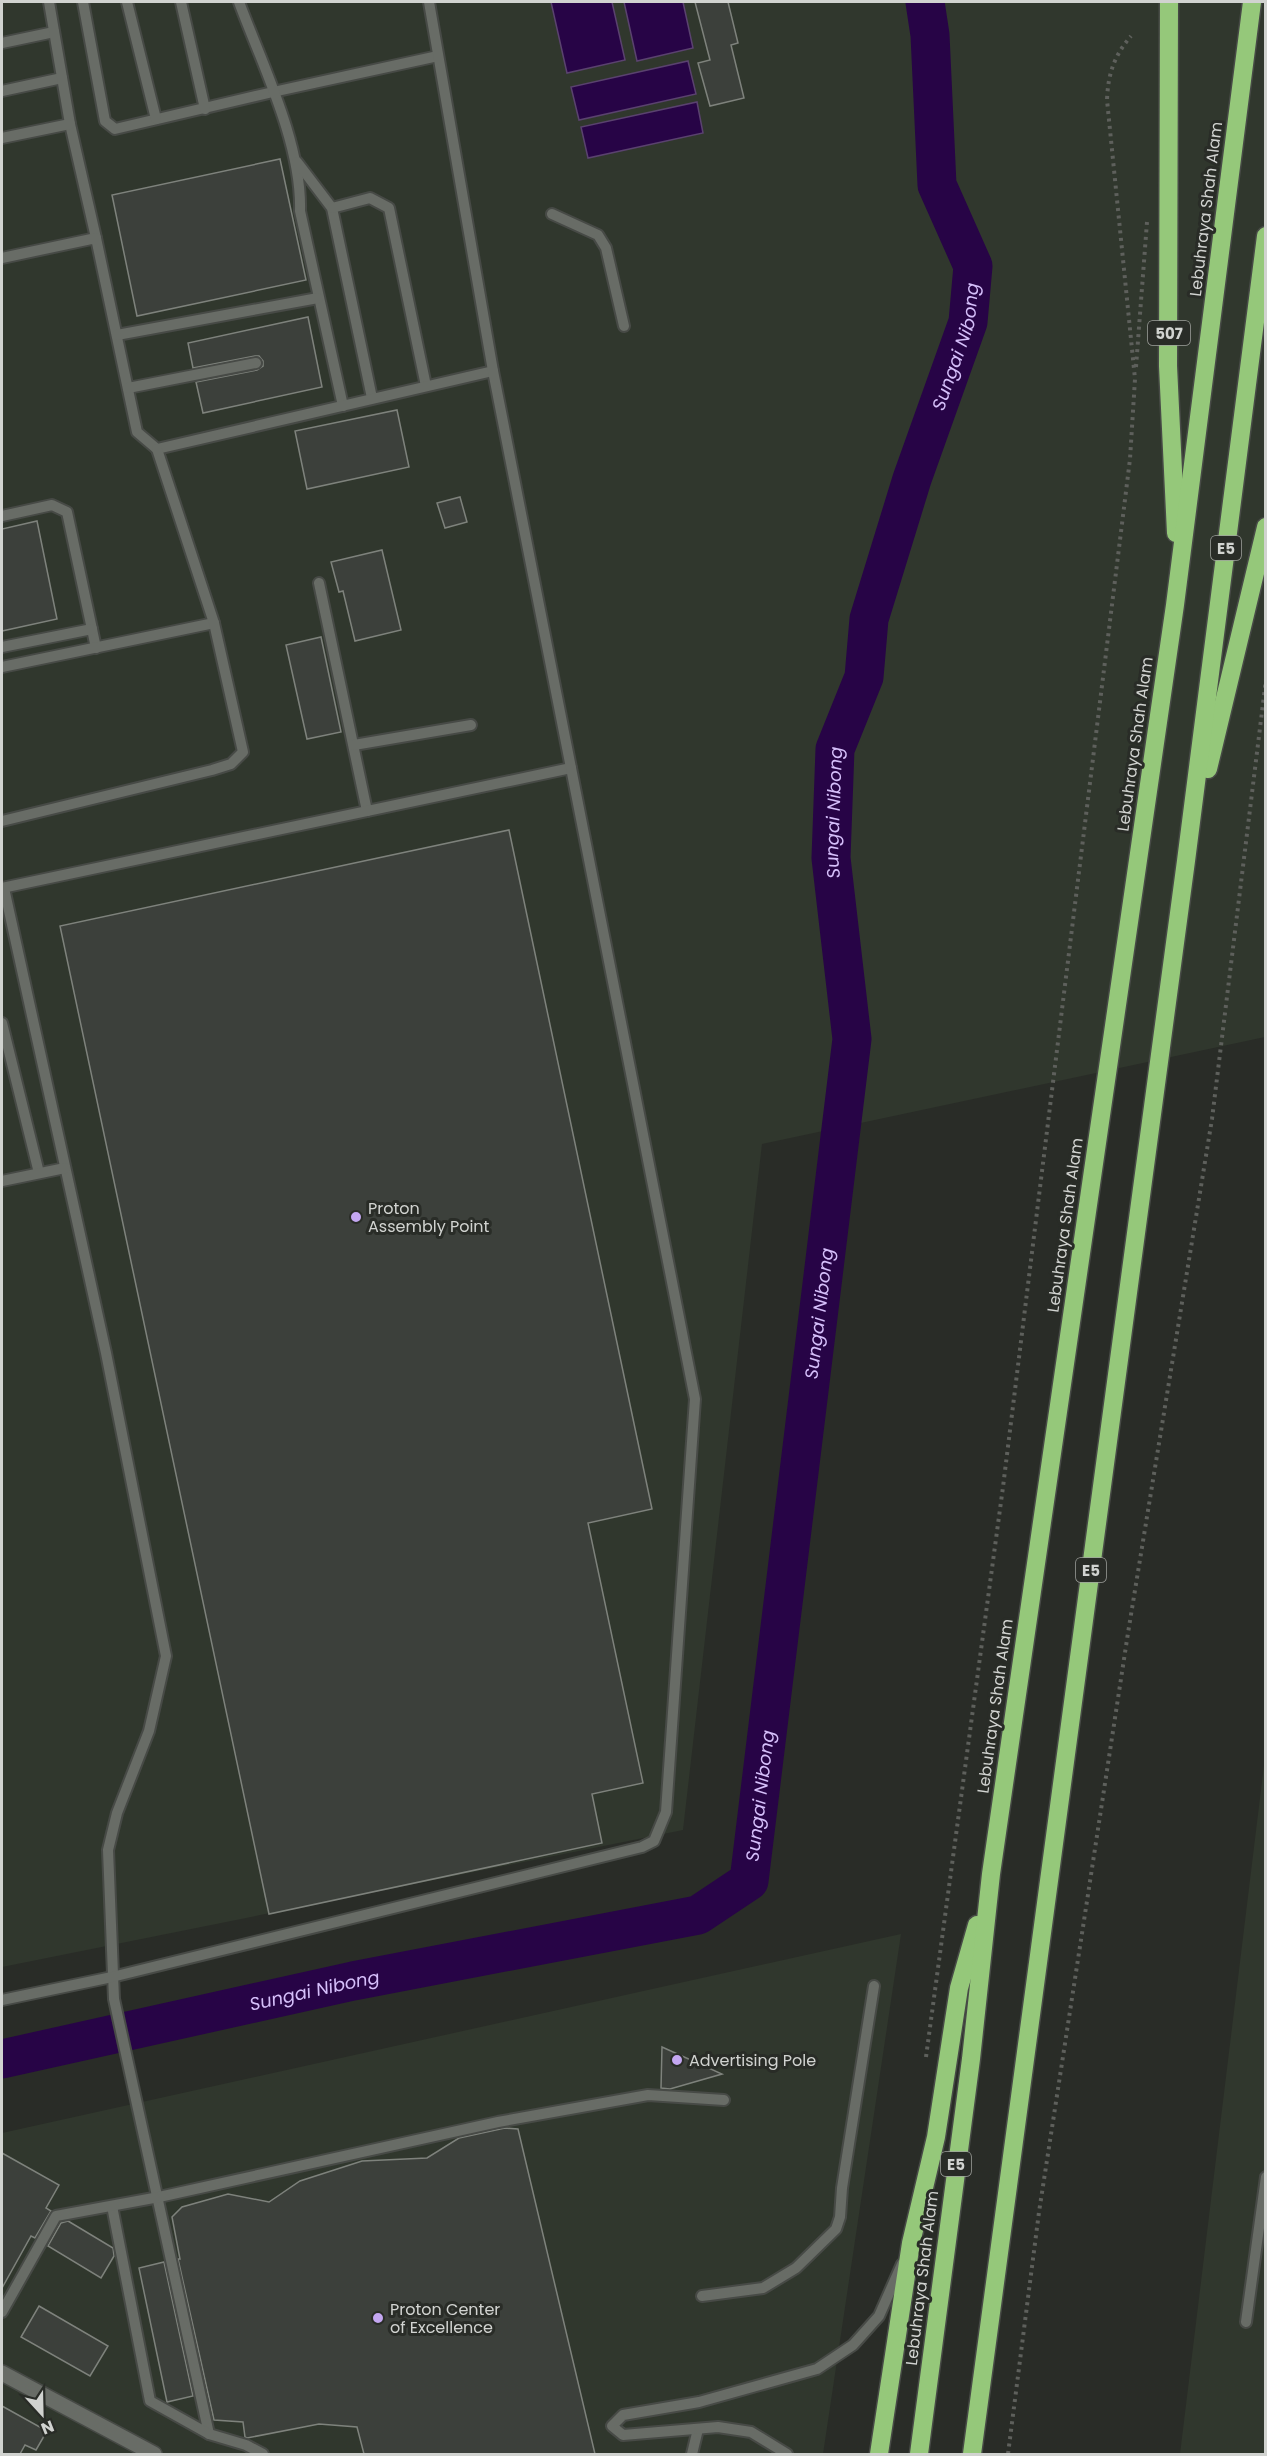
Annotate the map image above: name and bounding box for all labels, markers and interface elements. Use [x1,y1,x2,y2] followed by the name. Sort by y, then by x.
[1184,120,1228,298] street label: Lebuhraya Shah Alam
[925,282,984,414] water label: Sungai Nibong
[1148,321,1190,345] road number: 507
[1211,536,1241,560] road number: E5
[1111,655,1159,833] street label: Lebuhraya Shah Alam
[818,746,848,880] water label: Sungai Nibong
[1041,1136,1089,1314] street label: Lebuhraya Shah Alam
[368,1197,490,1238] place label: Proton Assembly Point
[349,1210,363,1224] marker: Proton Assembly Point
[798,1246,839,1380] water label: Sungai Nibong
[1076,1558,1106,1582] road number: E5
[971,1617,1019,1795] street label: Lebuhraya Shah Alam
[739,1729,780,1863] water label: Sungai Nibong
[247,1964,381,2016] water label: Sungai Nibong
[689,2049,816,2072] place label: Advertising Pole
[670,2053,684,2067] marker: Advertising Pole
[941,2152,971,2176] road number: E5
[900,2189,944,2367] street label: Lebuhraya Shah Alam
[390,2298,500,2339] place label: Proton Center of Excellence
[371,2311,385,2325] marker: Proton Center of Excellence
[12,2384,72,2444] north arrow
[38,2415,57,2440] text: N

